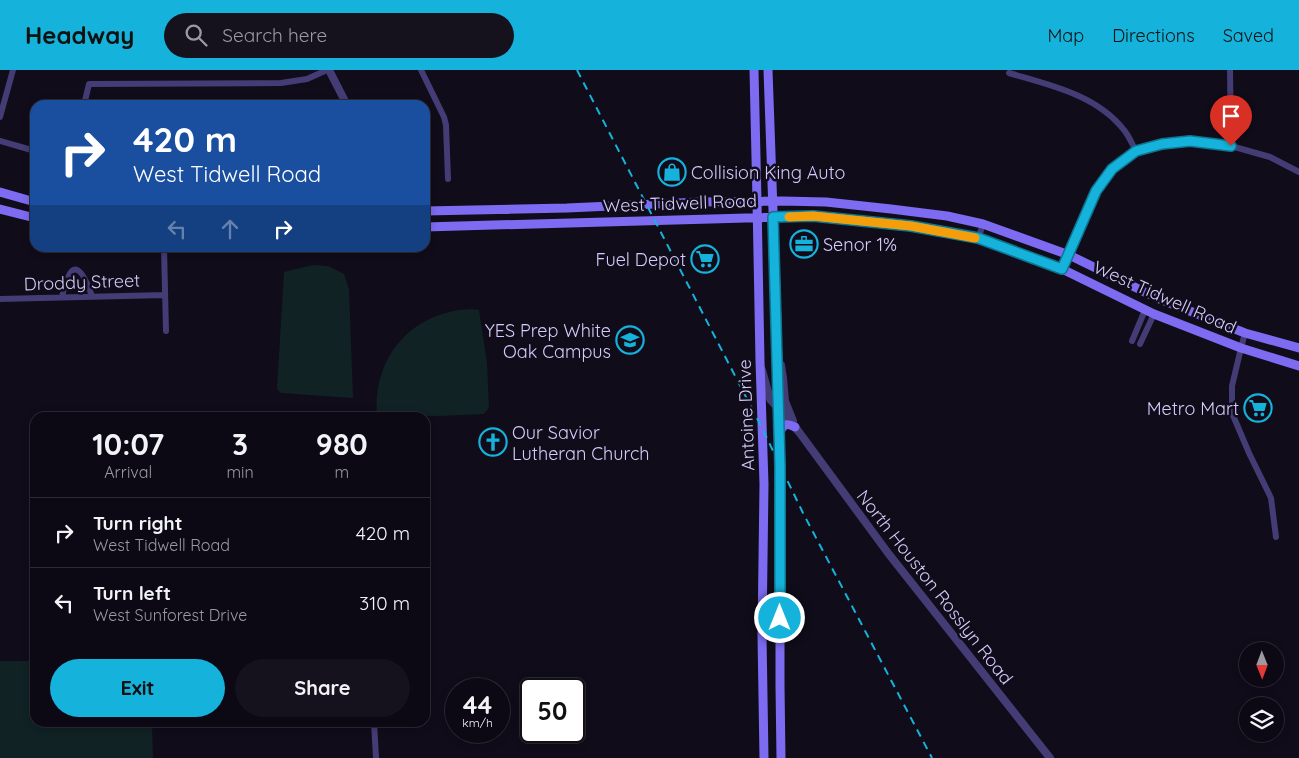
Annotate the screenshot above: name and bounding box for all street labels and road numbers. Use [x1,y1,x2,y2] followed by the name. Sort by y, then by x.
[603,189,757,217] street label: West Tidwell Road
[1090,255,1240,339] street label: West Tidwell Road
[23,268,141,296] street label: Droddy Street
[733,359,759,471] street label: Antoine Drive
[852,485,1018,689] street label: North Houston Rosslyn Road

